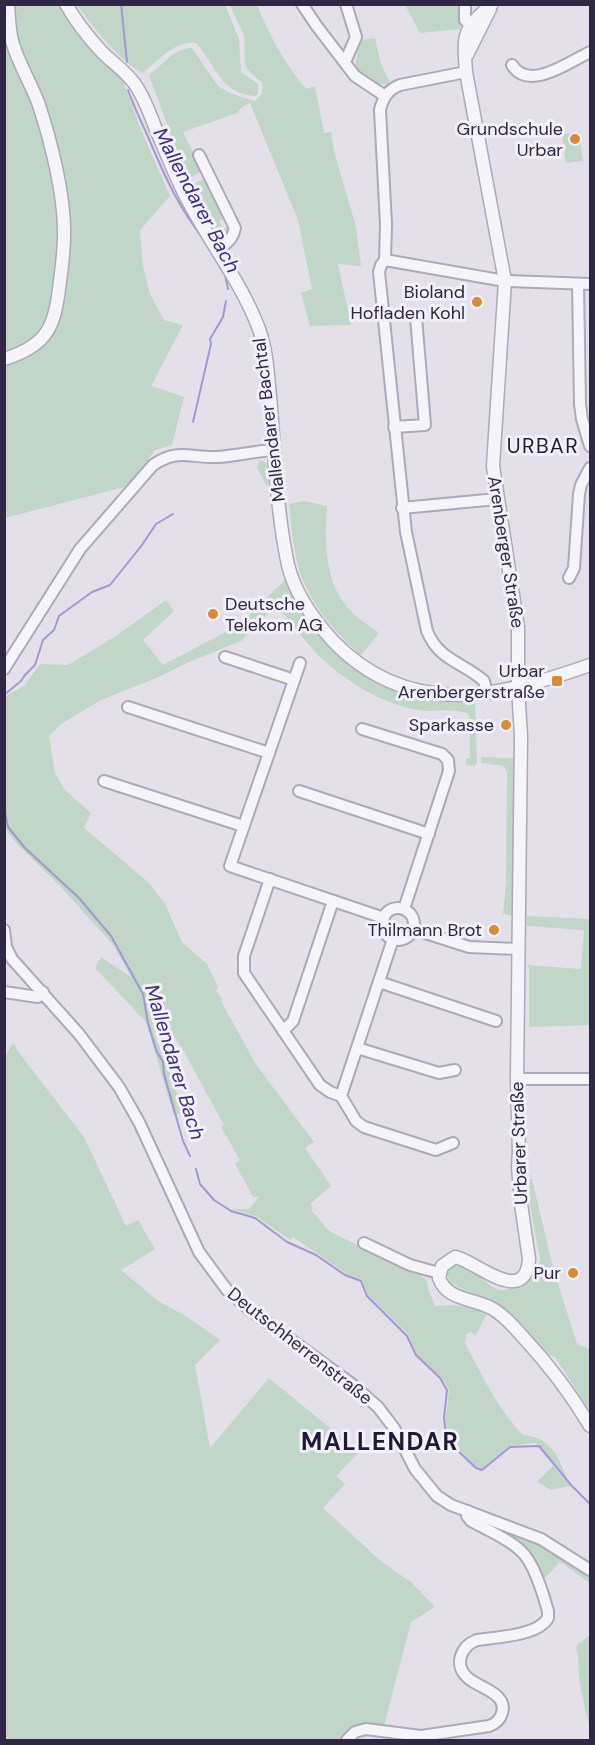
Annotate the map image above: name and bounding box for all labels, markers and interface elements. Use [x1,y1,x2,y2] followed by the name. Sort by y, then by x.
[457,117,563,162] place label: Grundschule Urbar
[148,123,246,277] water label: Mallendarer Bach
[568,132,582,146] marker: Grundschule Urbar
[351,280,465,325] place label: Bioland Hofladen Kohl
[470,295,484,309] marker: Bioland Hofladen Kohl
[247,337,291,503] street label: Mallendarer Bachtal
[507,432,579,460] district label: URBAR
[482,474,530,630] street label: Arenberger Straße
[225,592,323,637] place label: Deutsche Telekom AG
[206,607,220,621] marker: Deutsche Telekom AG
[398,659,545,704] place label: Urbar Arenbergerstraße
[550,674,564,688] marker: Urbar Arenbergerstraße
[409,713,494,737] place label: Sparkasse
[499,718,513,732] marker: Sparkasse
[367,918,482,942] place label: Thilmann Brot
[487,923,501,937] marker: Thilmann Brot
[139,981,211,1143] water label: Mallendarer Bach
[505,1081,533,1205] street label: Urbarer Straße
[534,1261,561,1285] place label: Pur
[566,1266,580,1280] marker: Pur
[223,1282,377,1410] street label: Deutschherrenstraße
[301,1426,459,1457] district label: MALLENDAR

